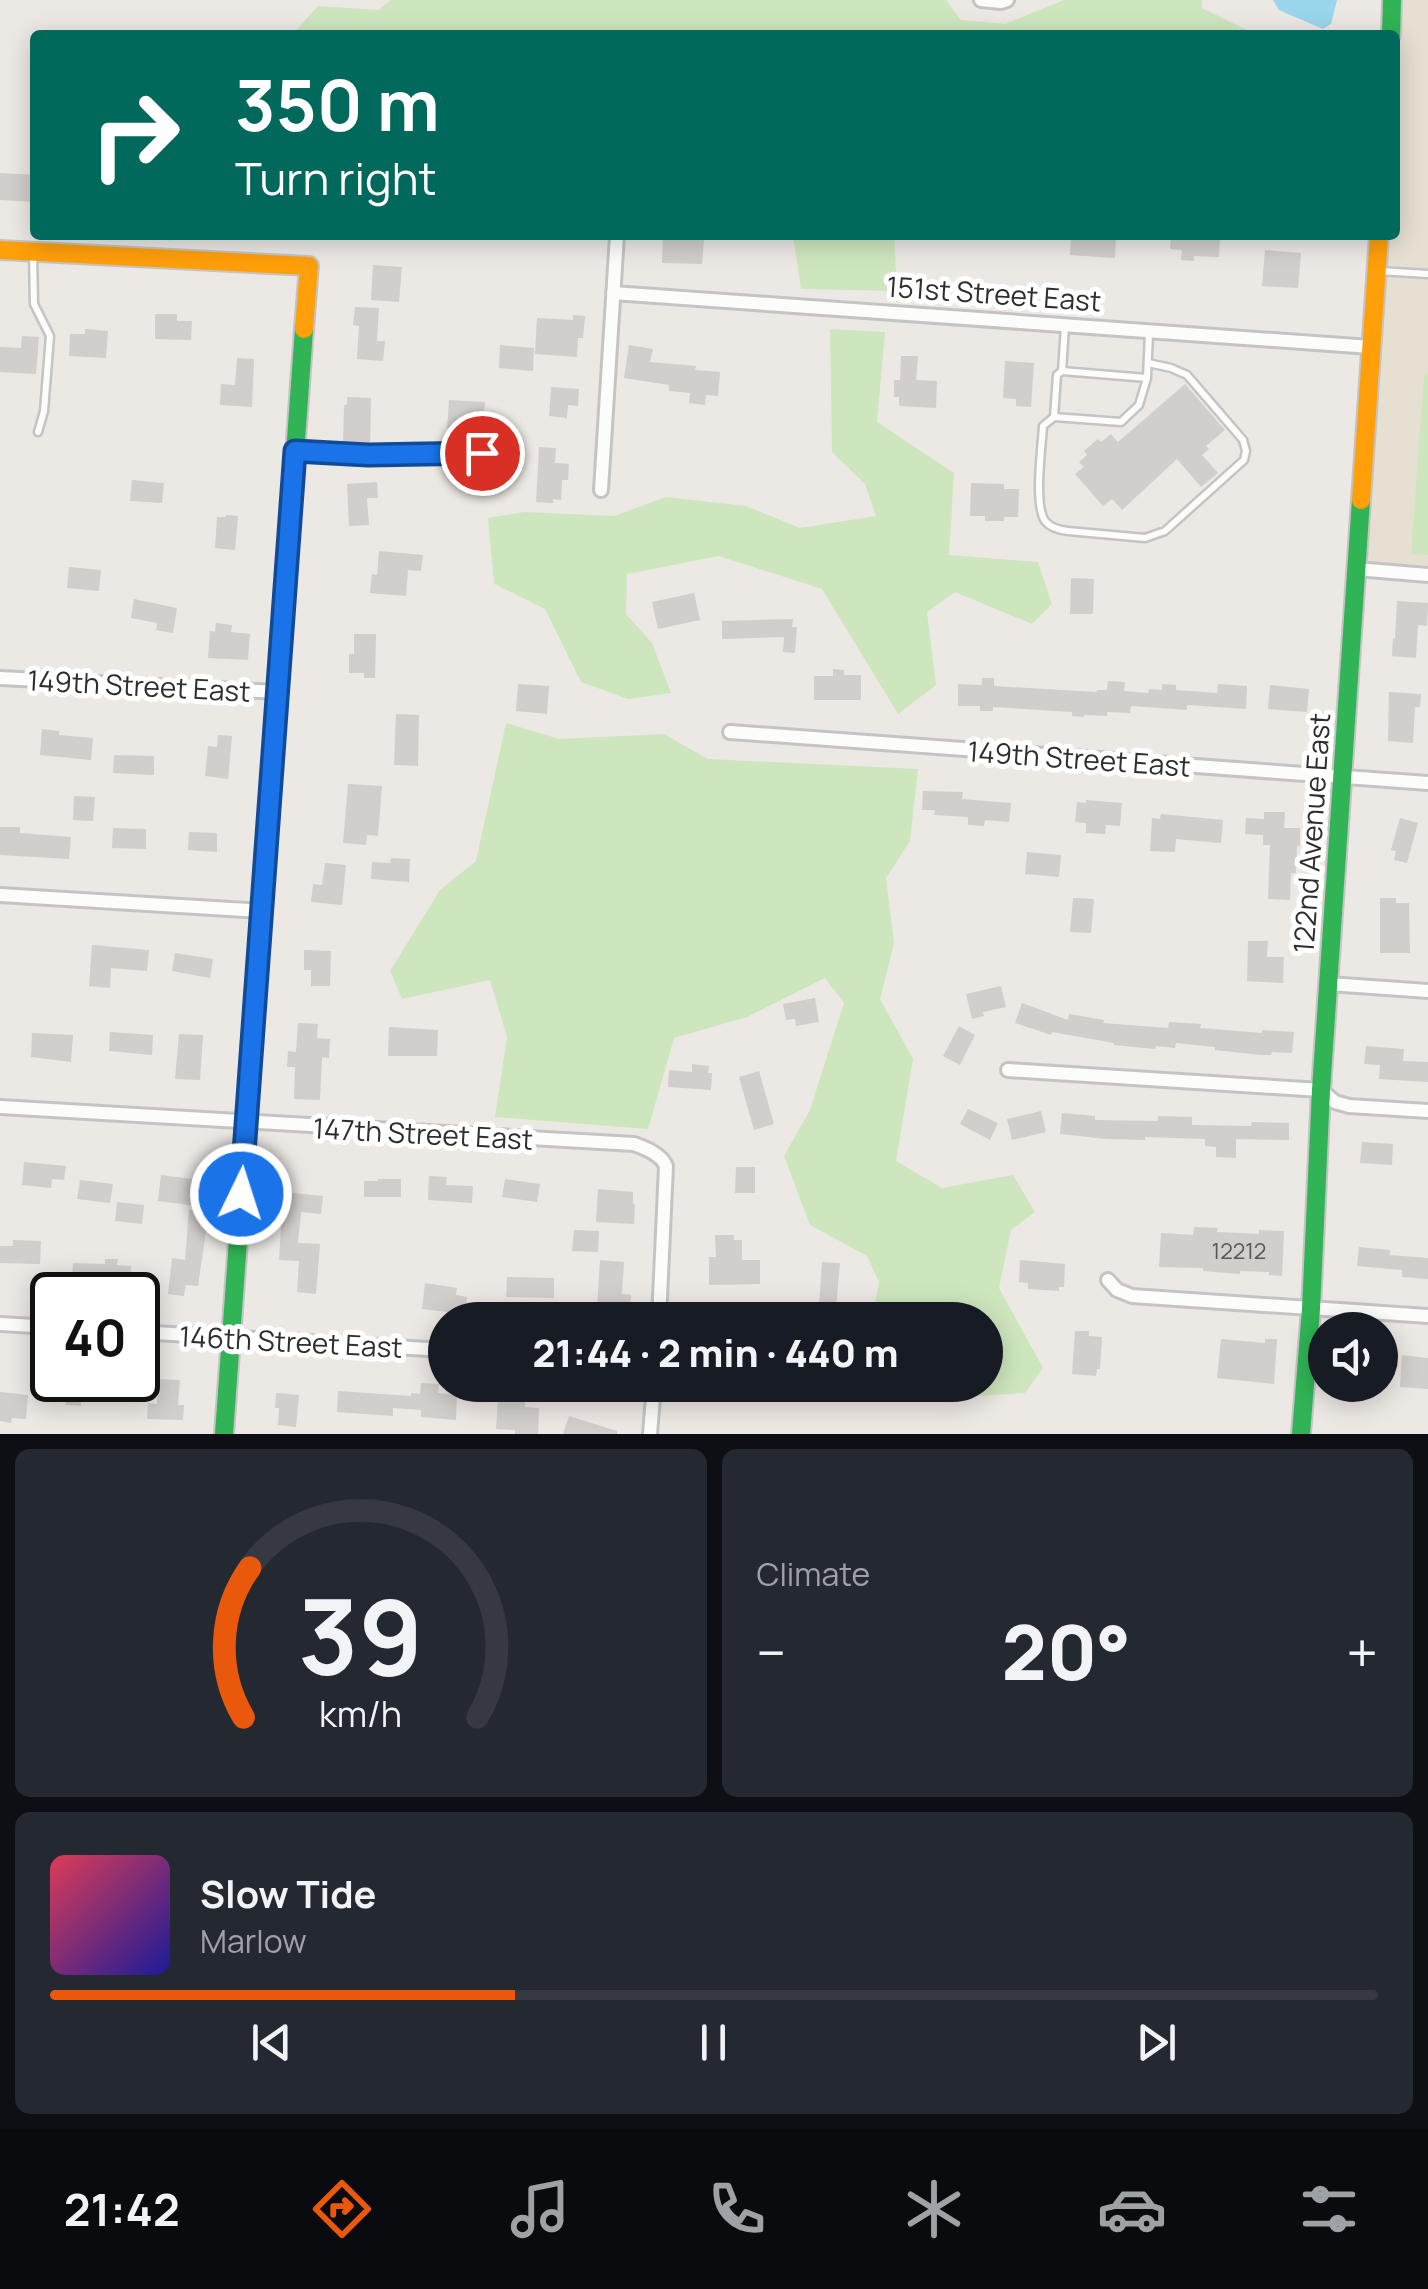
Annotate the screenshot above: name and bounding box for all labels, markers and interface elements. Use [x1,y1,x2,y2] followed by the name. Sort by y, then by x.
[235,56,440,152] text: 350 m
[70,70,200,200] icon: right
[235,147,436,209] text: Turn right
[886,267,1102,319] street label: 151st Street East
[440,411,525,496] pin
[455,426,510,481] icon: arrive
[27,660,251,710] street label: 149th Street East
[1284,712,1338,954] street label: 122nd Avenue East
[966,731,1192,785] street label: 149th Street East
[312,1108,534,1158] street label: 147th Street East
[189,1142,293,1246] position arrow
[1212,1236,1266,1266] house number: 12212
[30,1272,160,1402] speed limit sign: 40
[1308,1312,1398,1402] map controls
[1308,1312,1398,1402] button: sound
[178,1316,404,1366] street label: 146th Street East
[532,1326,899,1378] text: 21:44 · 2 min · 440 m
[757,1552,870,1596] text: Climate
[298,1564,423,1706] text: 39
[1001,1600,1131,1703] text: 20°
[757,1614,786,1690] text: −
[1346,1614,1378,1690] text: +
[319,1689,402,1738] text: km/h
[200,1867,377,1919] text: Slow Tide
[200,1919,307,1963] text: Marlow
[244,2015,299,2070] icon: previous
[686,2015,741,2070] icon: pause
[1129,2015,1184,2070] icon: next
[307,2174,377,2244] icon: directions
[505,2174,575,2244] icon: music
[702,2174,772,2244] icon: phone
[899,2174,969,2244] icon: climate
[1097,2174,1167,2244] icon: car
[1294,2174,1364,2244] icon: filters
[64,2178,180,2240] text: 21:42

